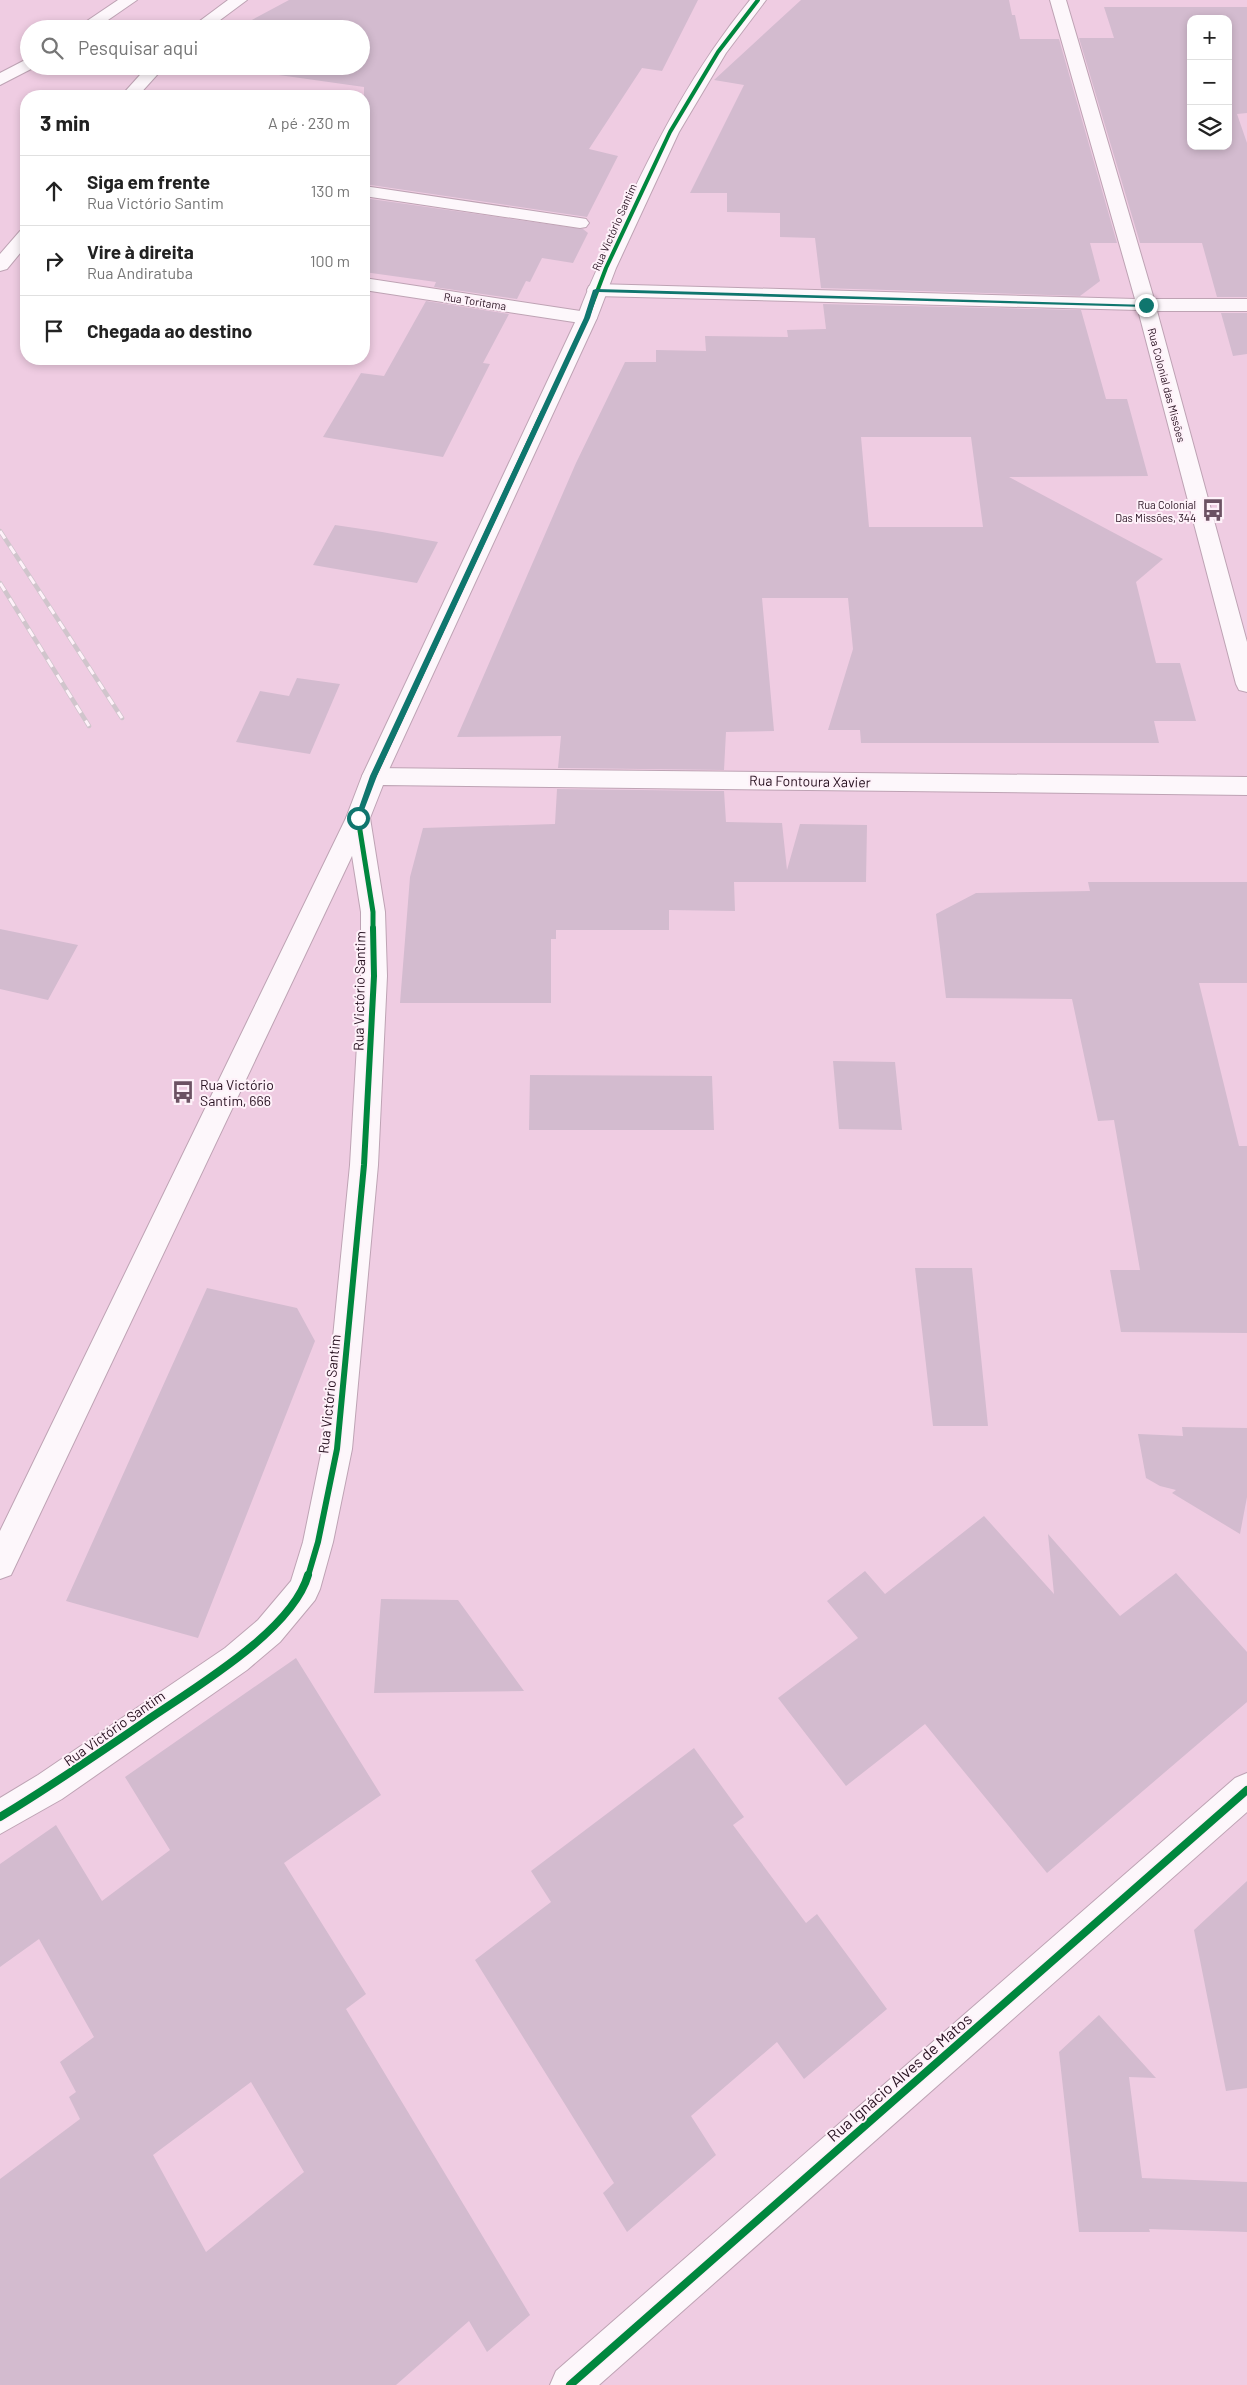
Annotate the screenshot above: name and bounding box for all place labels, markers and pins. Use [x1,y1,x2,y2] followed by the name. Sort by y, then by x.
[1200,497,1226,523] bus stop icon: Rua Colonial Das Missões, 344
[1115,498,1196,524] place label: Rua Colonial Das Missões, 344
[200,1076,274,1109] place label: Rua Victório Santim, 666
[170,1079,196,1105] bus stop icon: Rua Victório Santim, 666

